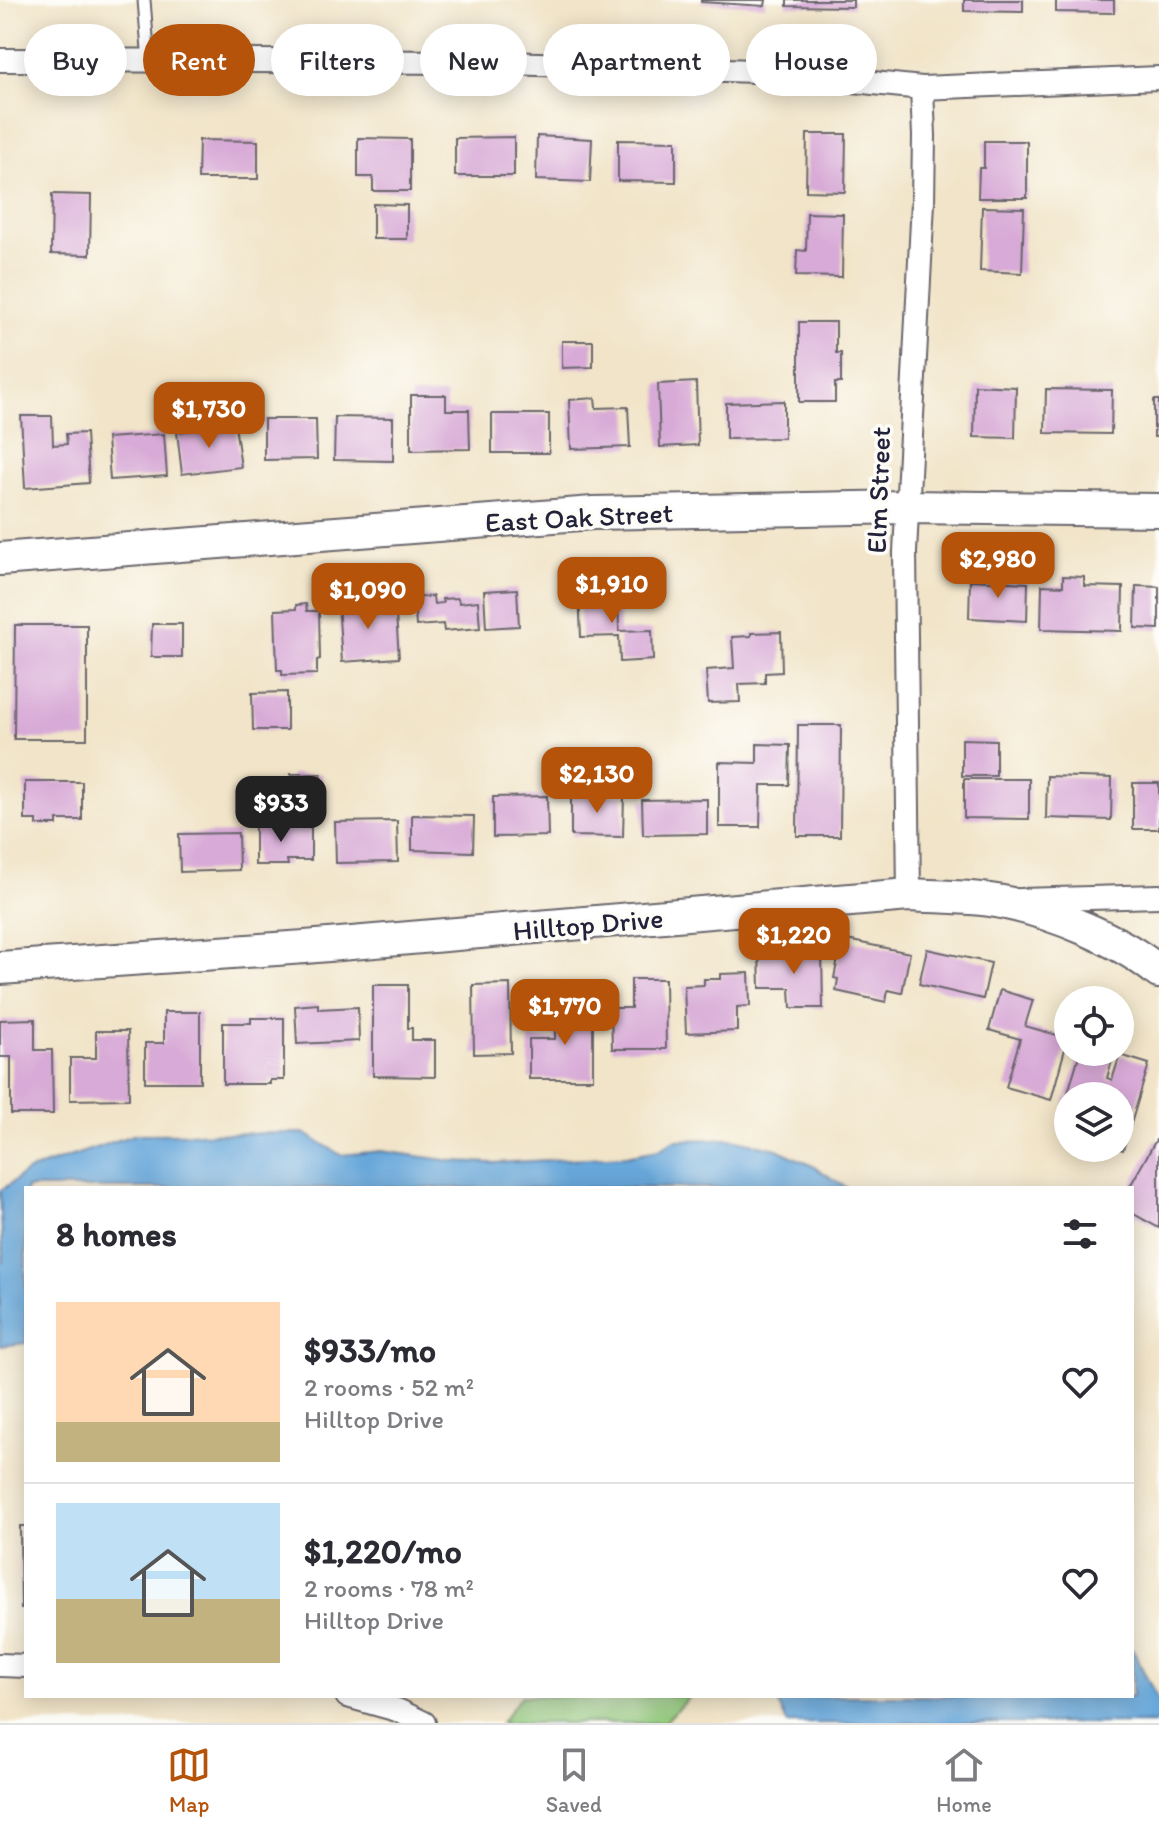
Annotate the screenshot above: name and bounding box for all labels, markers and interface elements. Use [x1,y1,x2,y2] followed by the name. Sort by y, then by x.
[24,24,127,96] chip: Buy
[143,24,255,96] chip: Rent
[271,24,404,96] chip: Filters
[420,24,527,96] chip: New
[543,24,730,96] chip: Apartment
[746,24,877,96] chip: House
[144,382,274,450] pin: $1,730
[172,392,246,424] text: $1,730
[859,426,897,554] street label: Elm Street
[484,495,674,539] street label: East Oak Street
[933,532,1063,600] pin: $2,980
[960,542,1036,574] text: $2,980
[547,557,677,625] pin: $1,910
[303,563,433,631] pin: $1,090
[575,567,649,599] text: $1,910
[329,573,407,605] text: $1,090
[532,747,662,815] pin: $2,130
[559,757,635,789] text: $2,130
[234,776,328,844] pin: $933
[253,786,309,818] text: $933
[511,900,665,948] street label: Hilltop Drive
[729,908,859,976] pin: $1,220
[757,918,831,950] text: $1,220
[500,979,630,1047] pin: $1,770
[1054,986,1134,1162] map controls
[1054,986,1134,1066] button: locate
[528,989,602,1021] text: $1,770
[1054,1082,1134,1162] button: layers
[1058,1212,1102,1256] icon: filters
[56,1214,177,1255] text: 8 homes
[304,1330,436,1371] text: $933/mo
[120,1334,216,1430] icon: home
[1058,1360,1102,1404] icon: heart
[304,1371,474,1403] text: 2 rooms · 52 m²
[304,1403,444,1435] text: Hilltop Drive
[304,1531,462,1572] text: $1,220/mo
[120,1535,216,1631] icon: home
[1058,1561,1102,1605] icon: heart
[304,1572,474,1604] text: 2 rooms · 78 m²
[304,1604,444,1636] text: Hilltop Drive
[167,1743,211,1818] tab: Map
[546,1743,602,1818] tab: Saved
[936,1743,992,1818] tab: Home

